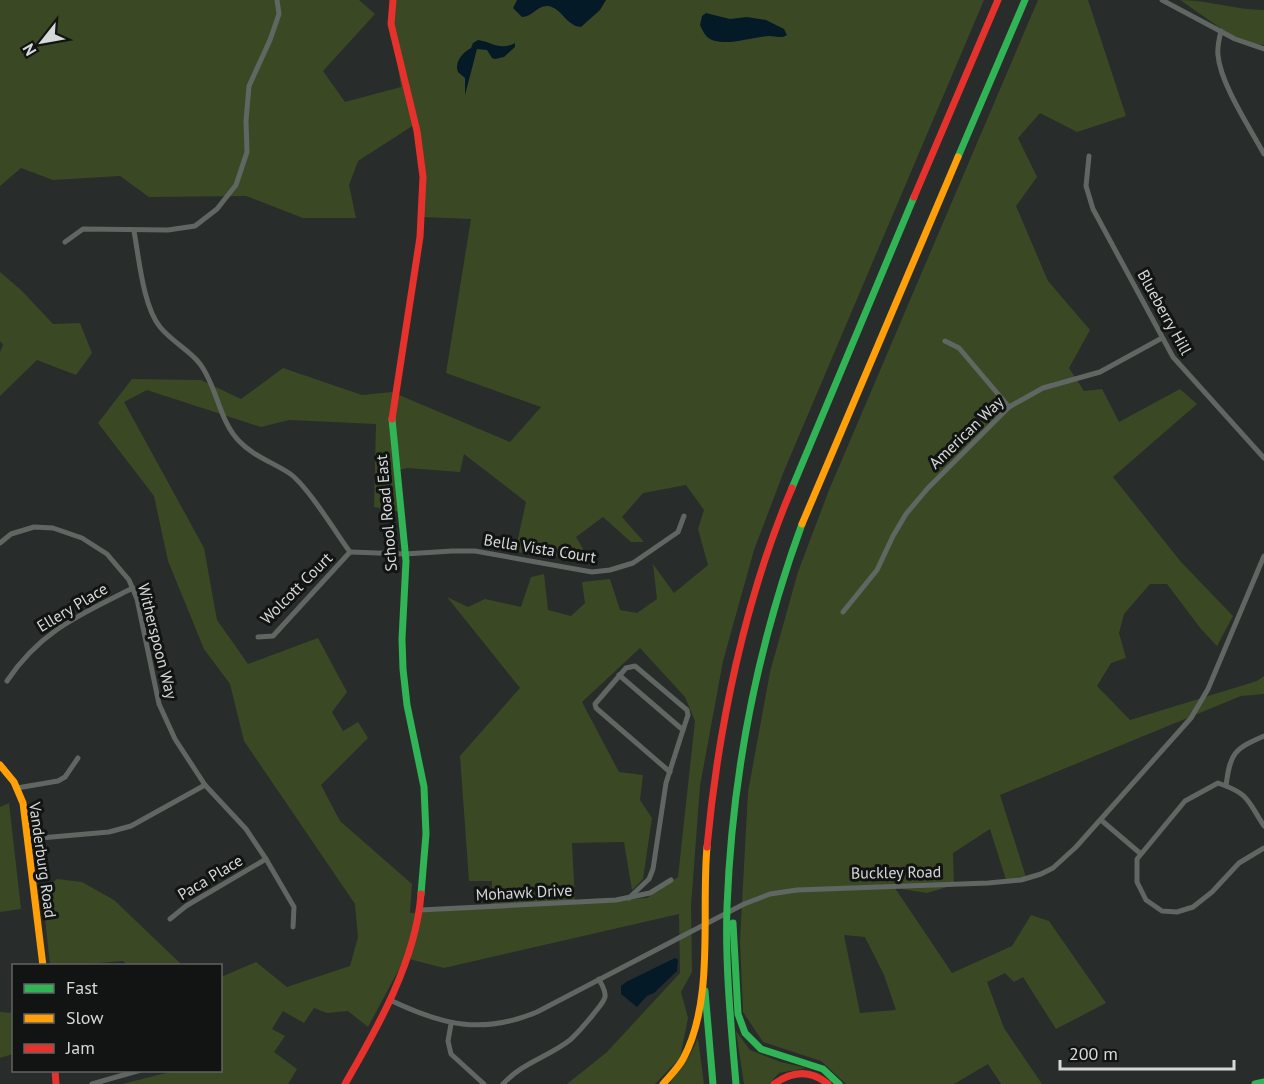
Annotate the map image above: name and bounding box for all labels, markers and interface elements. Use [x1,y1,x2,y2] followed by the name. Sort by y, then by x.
[12,12,72,72] north arrow
[18,40,40,59] text: N
[1133,266,1197,358] street label: Blueberry Hill
[924,391,1008,473] street label: American Way
[371,453,401,572] street label: School Road East
[482,529,598,567] street label: Bella Vista Court
[256,547,337,628] street label: Wolcott Court
[33,578,111,636] street label: Ellery Place
[134,581,182,701] street label: Witherspoon Way
[25,800,61,919] street label: Vanderburg Road
[174,850,246,904] street label: Paca Place
[851,861,941,883] street label: Buckley Road
[475,879,573,905] street label: Mohawk Drive
[12,964,222,1072] legend
[66,976,98,999] text: Fast
[66,1006,104,1029] text: Slow
[1060,1033,1234,1071] scale bar
[65,1036,95,1059] text: Jam
[1069,1042,1118,1065] text: 200 m

